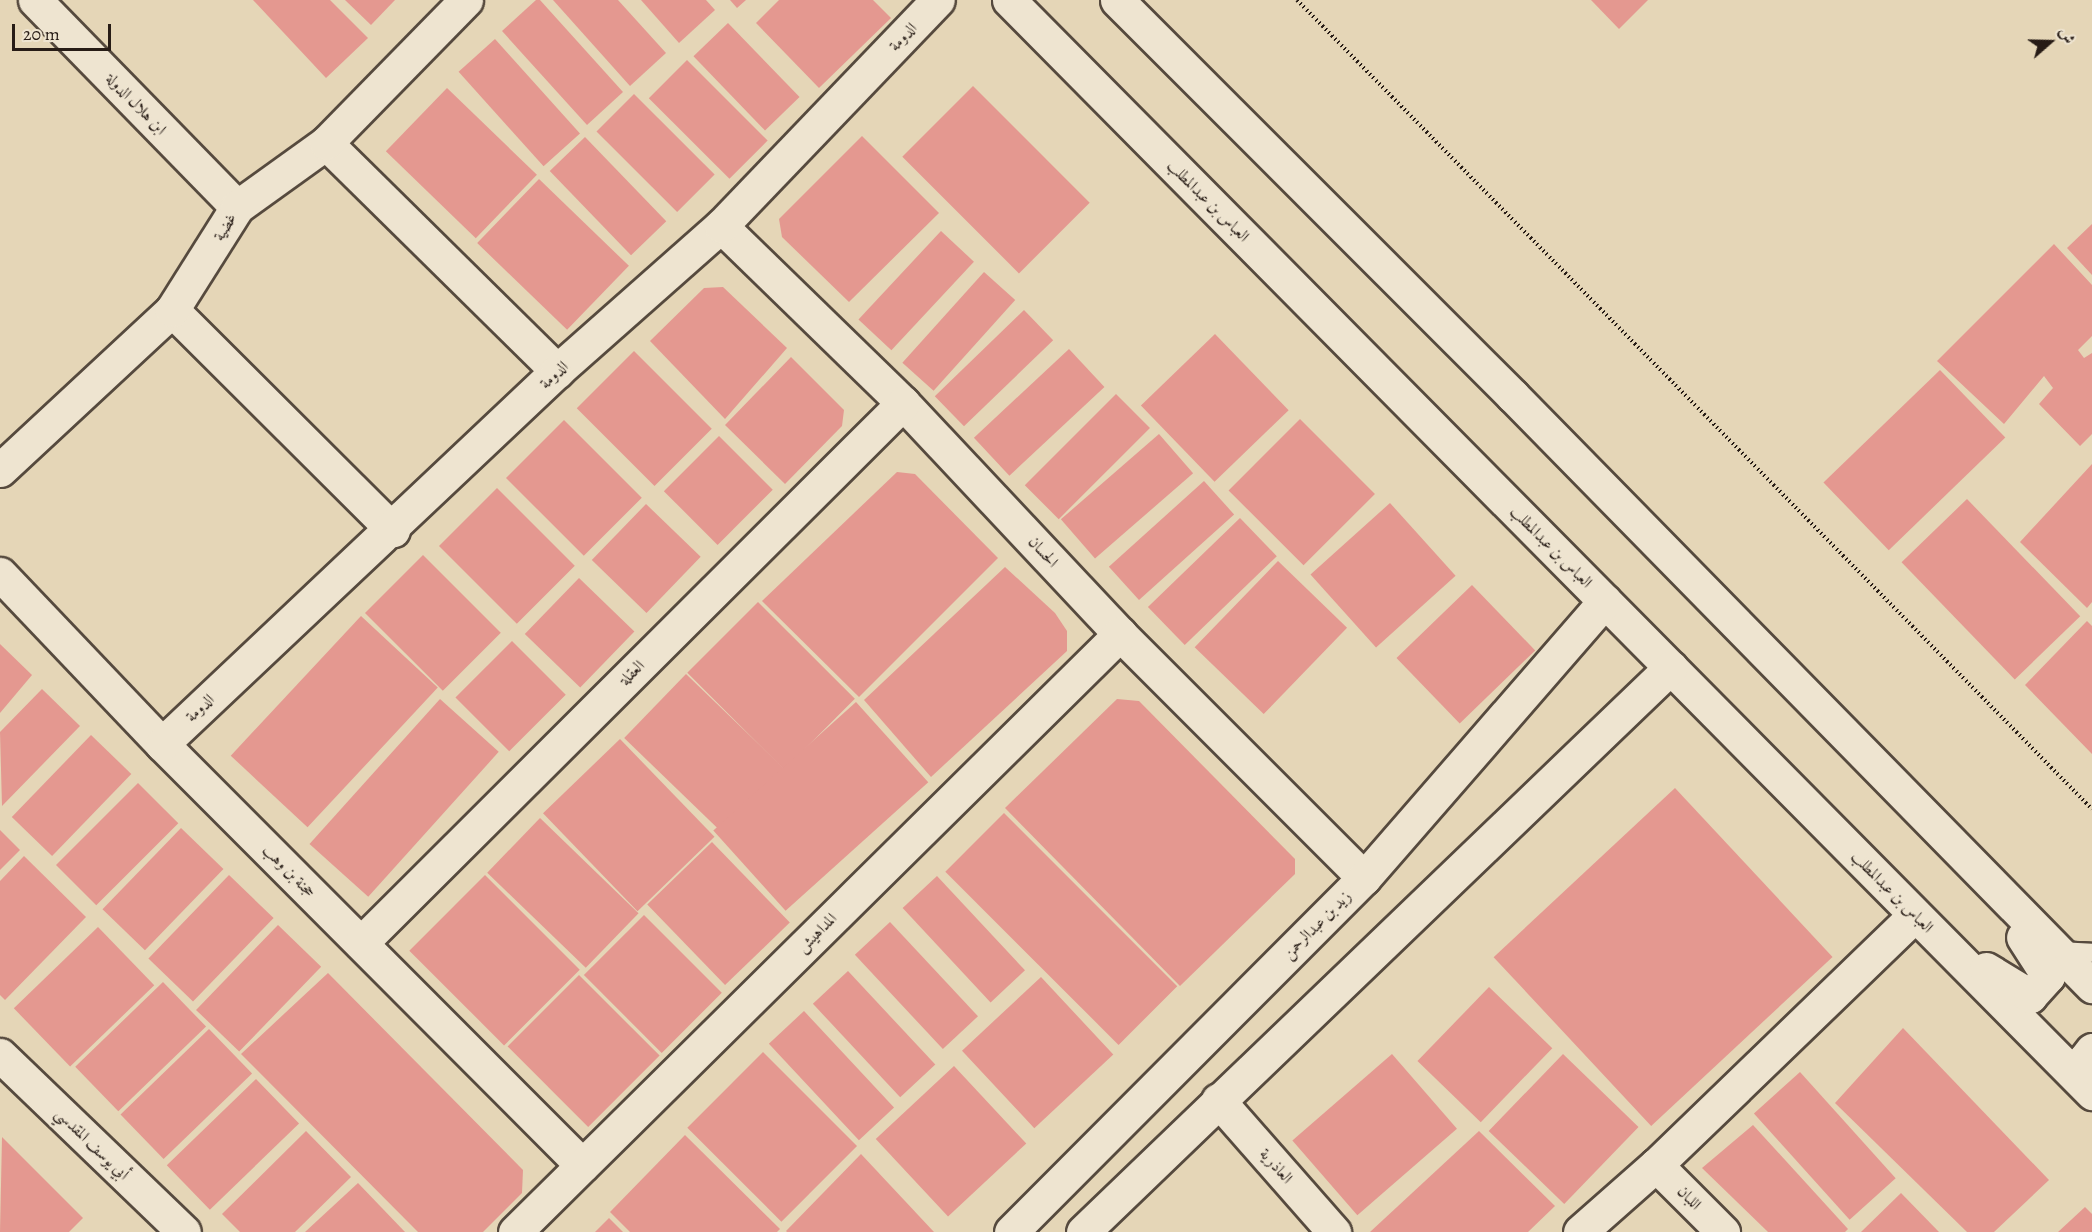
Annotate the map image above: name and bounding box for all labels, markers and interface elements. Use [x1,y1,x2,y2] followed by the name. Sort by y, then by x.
[15,12,114,50] scale bar
[2020,12,2080,72] north arrow
[885,19,921,55] street label: الدومة
[23,22,60,46] text: 20 m
[2054,25,2080,47] text: ش
[102,69,170,139] street label: ابن هلال الدولة
[1163,156,1253,246] street label: العباس بن عبدالمطلب
[209,210,241,244] street label: غضية
[536,357,572,393] street label: الدومة
[1506,502,1596,592] street label: العباس بن عبدالمطلب
[1024,532,1062,572] street label: الحسان
[615,656,649,690] street label: العقلة
[182,690,218,726] street label: الدومة
[258,840,320,902] street label: حجنة بن وهب
[1847,847,1937,937] street label: العباس بن عبدالمطلب
[1279,887,1355,963] street label: زيد بن عبدالرحمن
[793,909,841,957] street label: المداهيش
[51,1104,133,1184] street label: أبي يوسف المقدسي
[1255,1144,1297,1188] street label: العاذرية
[1673,1182,1705,1214] street label: اللبان

